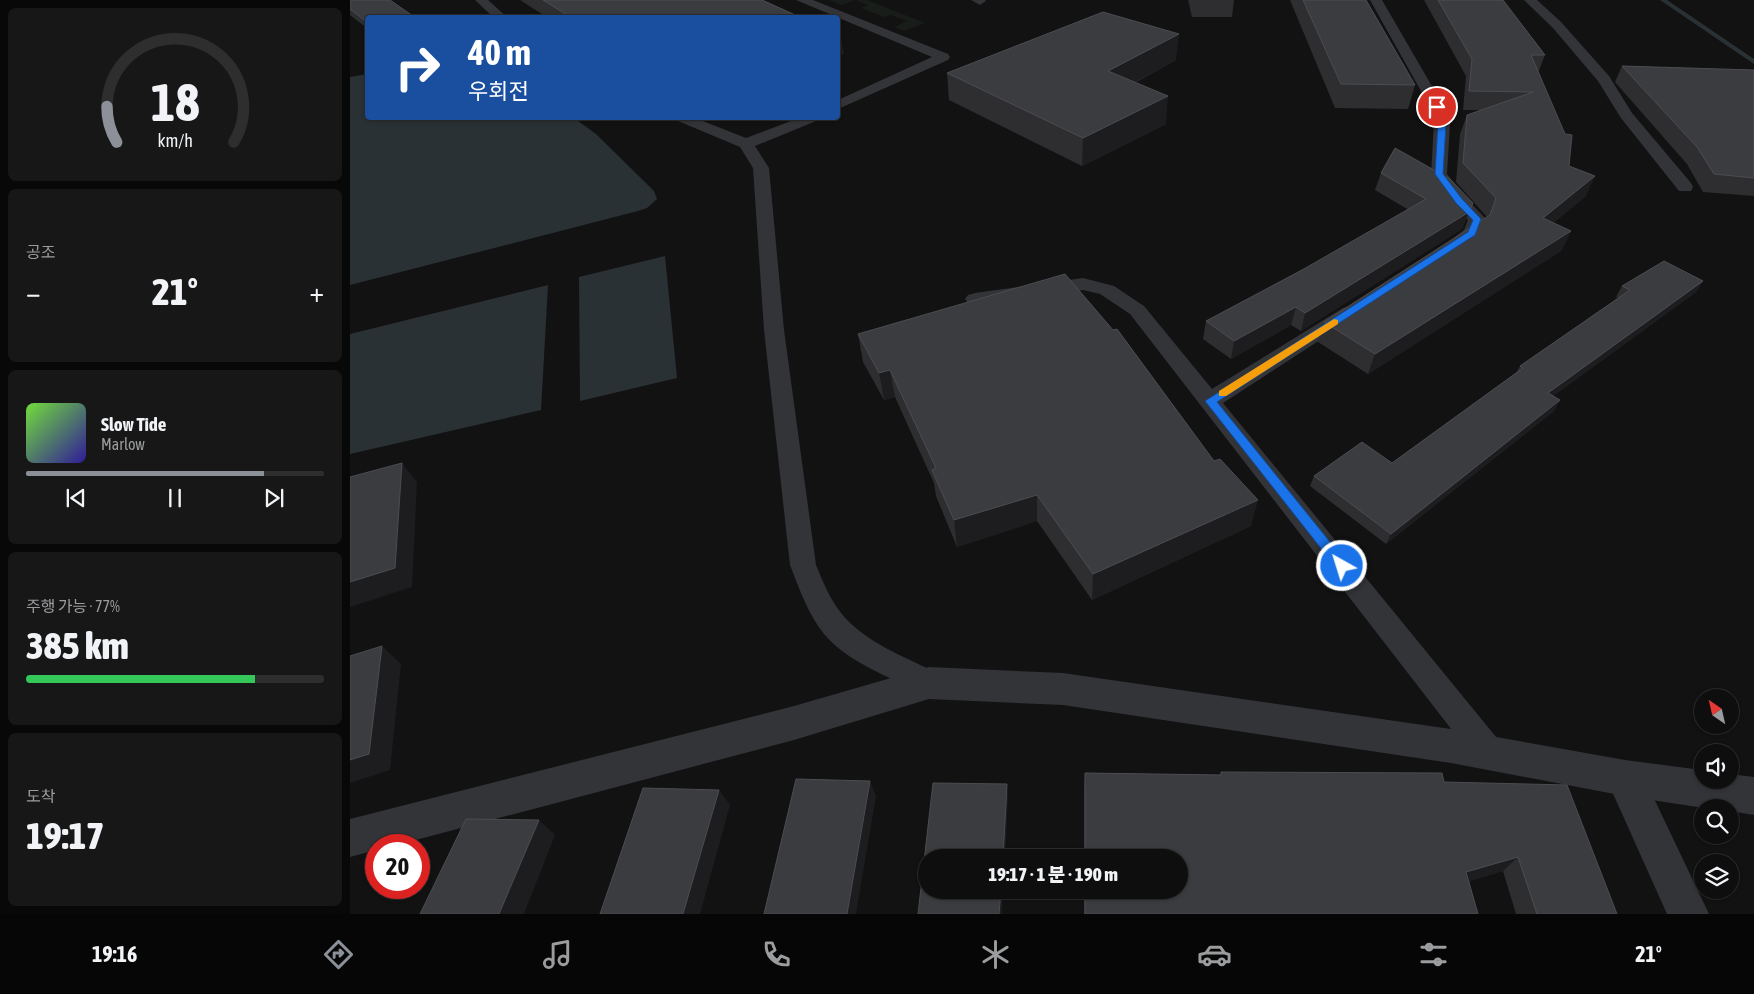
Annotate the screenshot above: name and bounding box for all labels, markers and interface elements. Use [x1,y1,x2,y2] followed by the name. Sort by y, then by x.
[468,32,531,72] text: 40 m
[385,35,450,100] icon: right
[151,72,199,132] text: 18
[468,78,529,104] text: 우회전
[1416,86,1458,128] pin
[1423,93,1451,121] icon: arrive
[157,130,193,151] text: km/h
[26,243,55,261] text: 공조
[152,270,198,313] text: 21°
[26,276,41,308] text: −
[309,276,324,308] text: +
[101,413,166,435] text: Slow Tide
[101,435,145,453] text: Marlow
[62,484,90,512] icon: previous
[161,484,189,512] icon: pause
[260,484,288,512] icon: next
[1315,539,1367,591] position arrow
[26,597,120,615] text: 주행 가능 · 77%
[26,624,129,667] text: 385 km
[1694,689,1739,734] north arrow
[1694,689,1739,899] map controls
[1694,744,1739,789] button: sound
[26,787,55,805] text: 도착
[1694,799,1739,844] button: search
[26,814,104,857] text: 19:17
[365,834,430,899] speed limit sign: 20
[1694,854,1739,899] button: layers
[988,863,1118,885] text: 19:17 · 1 분 · 190 m
[321,937,356,972] icon: directions
[540,937,575,972] icon: music
[759,937,794,972] icon: phone
[978,937,1013,972] icon: climate
[1197,937,1232,972] icon: car
[1416,937,1451,972] icon: filters
[92,941,137,967] text: 19:16
[1635,941,1662,967] text: 21°

